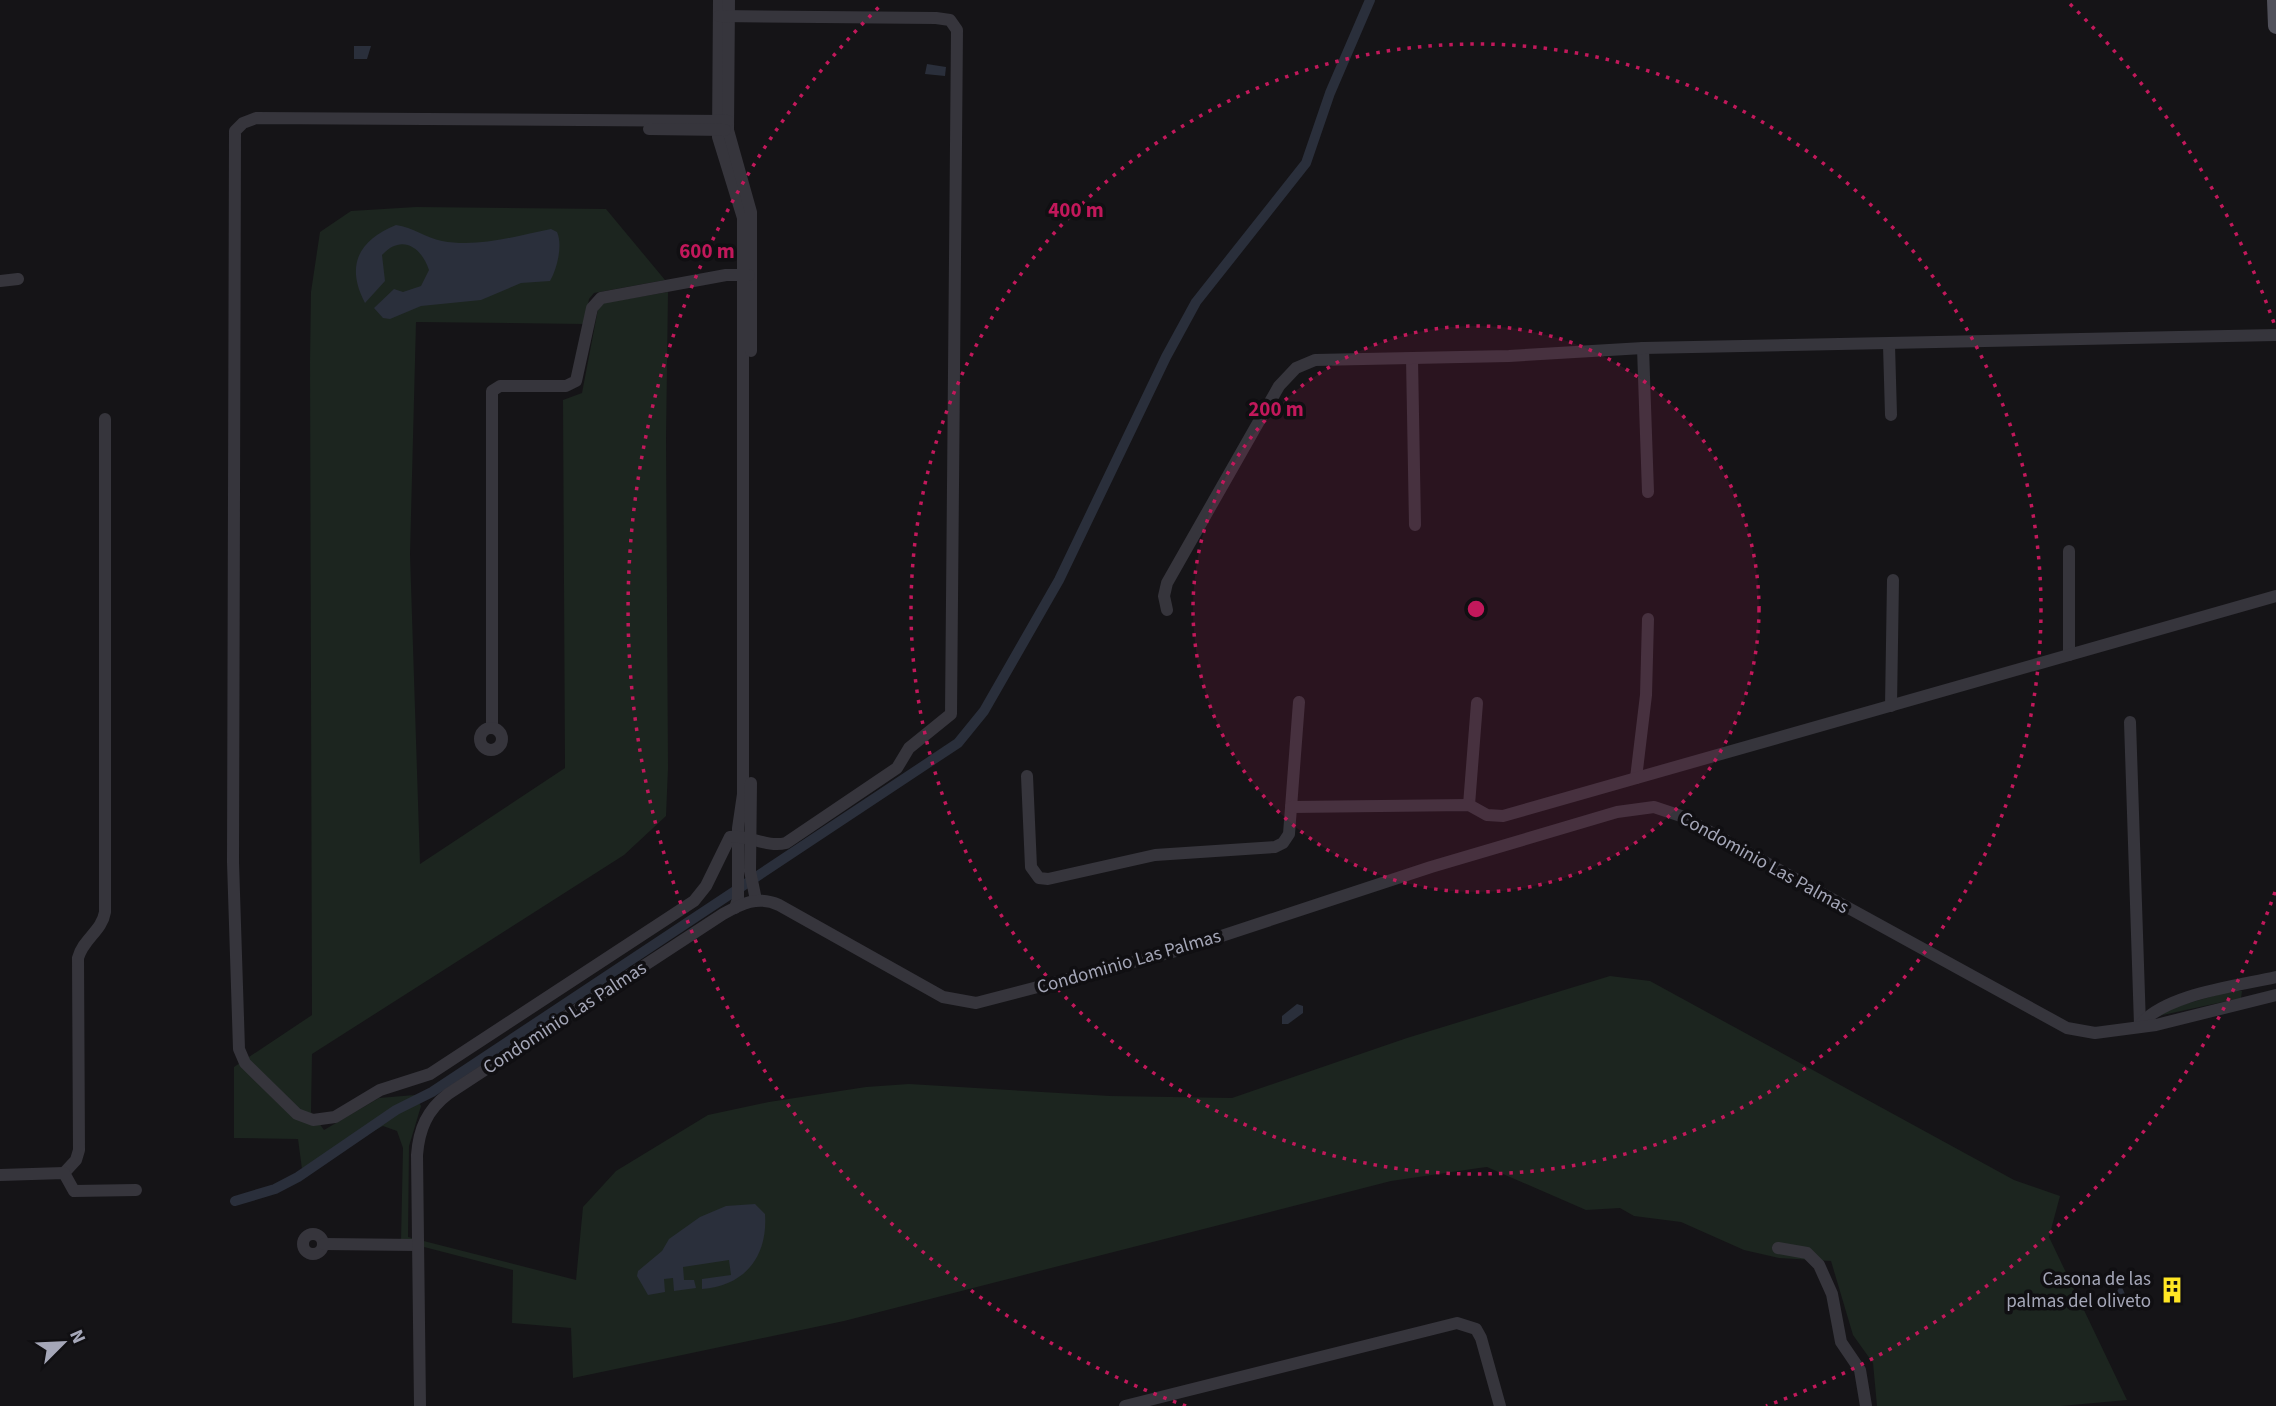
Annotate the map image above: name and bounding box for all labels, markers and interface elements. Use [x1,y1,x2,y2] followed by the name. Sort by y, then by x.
[1048,195,1104,225] text: 400 m
[679,236,735,266] text: 600 m
[1248,394,1304,424] text: 200 m
[1464,597,1488,621] centre of rings
[1674,805,1854,921] street label: Condominio Las Palmas
[1034,923,1224,1001] street label: Condominio Las Palmas
[478,955,652,1081] street label: Condominio Las Palmas
[2006,1266,2151,1315] place label: Casona de las palmas del oliveto
[2157,1275,2187,1305] building icon: Casona de las palmas del oliveto
[28,1308,98,1378] north arrow
[62,1325,92,1348] text: N

